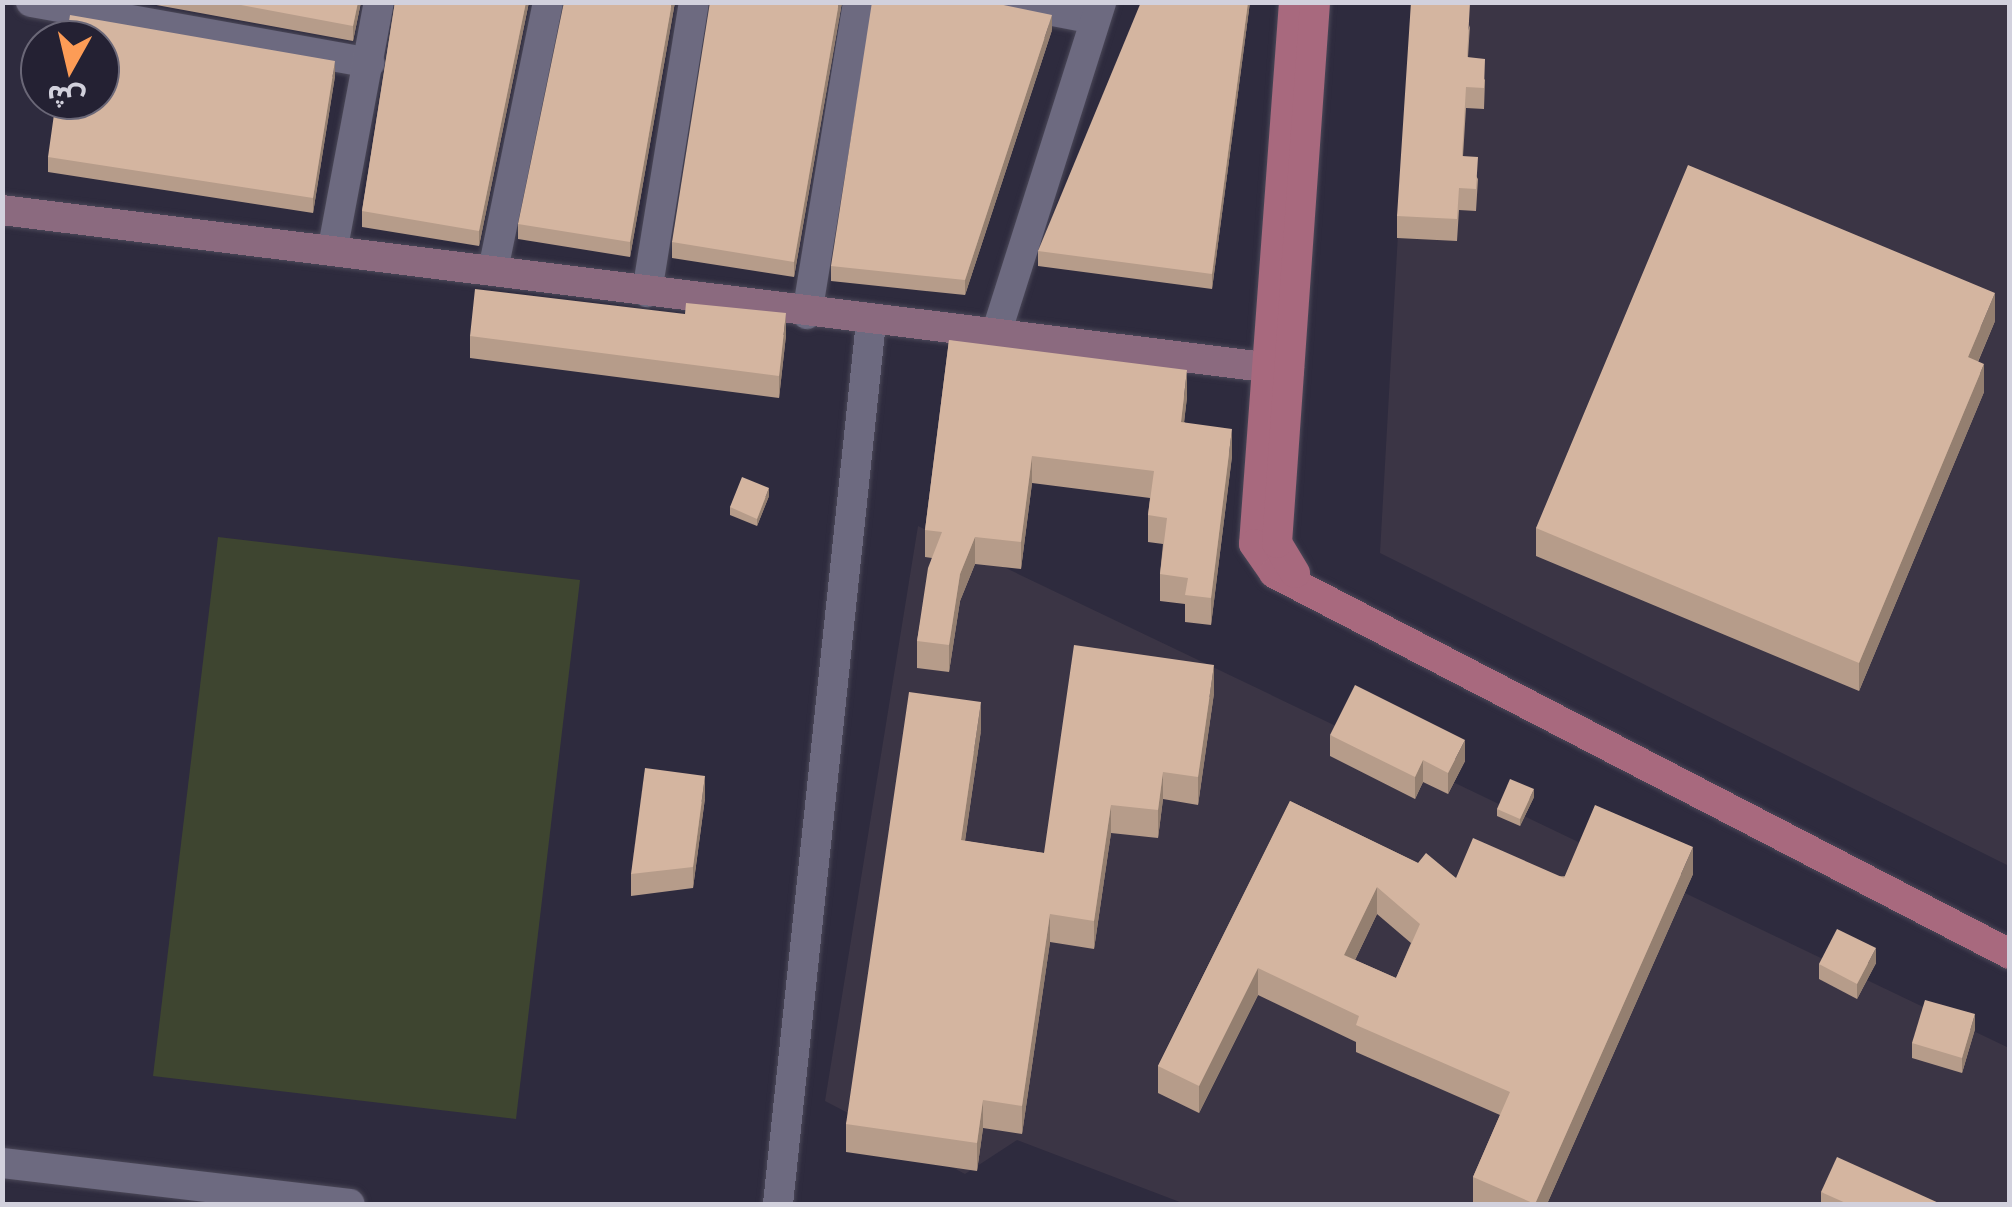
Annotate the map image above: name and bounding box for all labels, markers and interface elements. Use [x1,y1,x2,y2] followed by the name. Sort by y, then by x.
[20,20,120,120] north arrow
[45,79,87,116] text: ش

